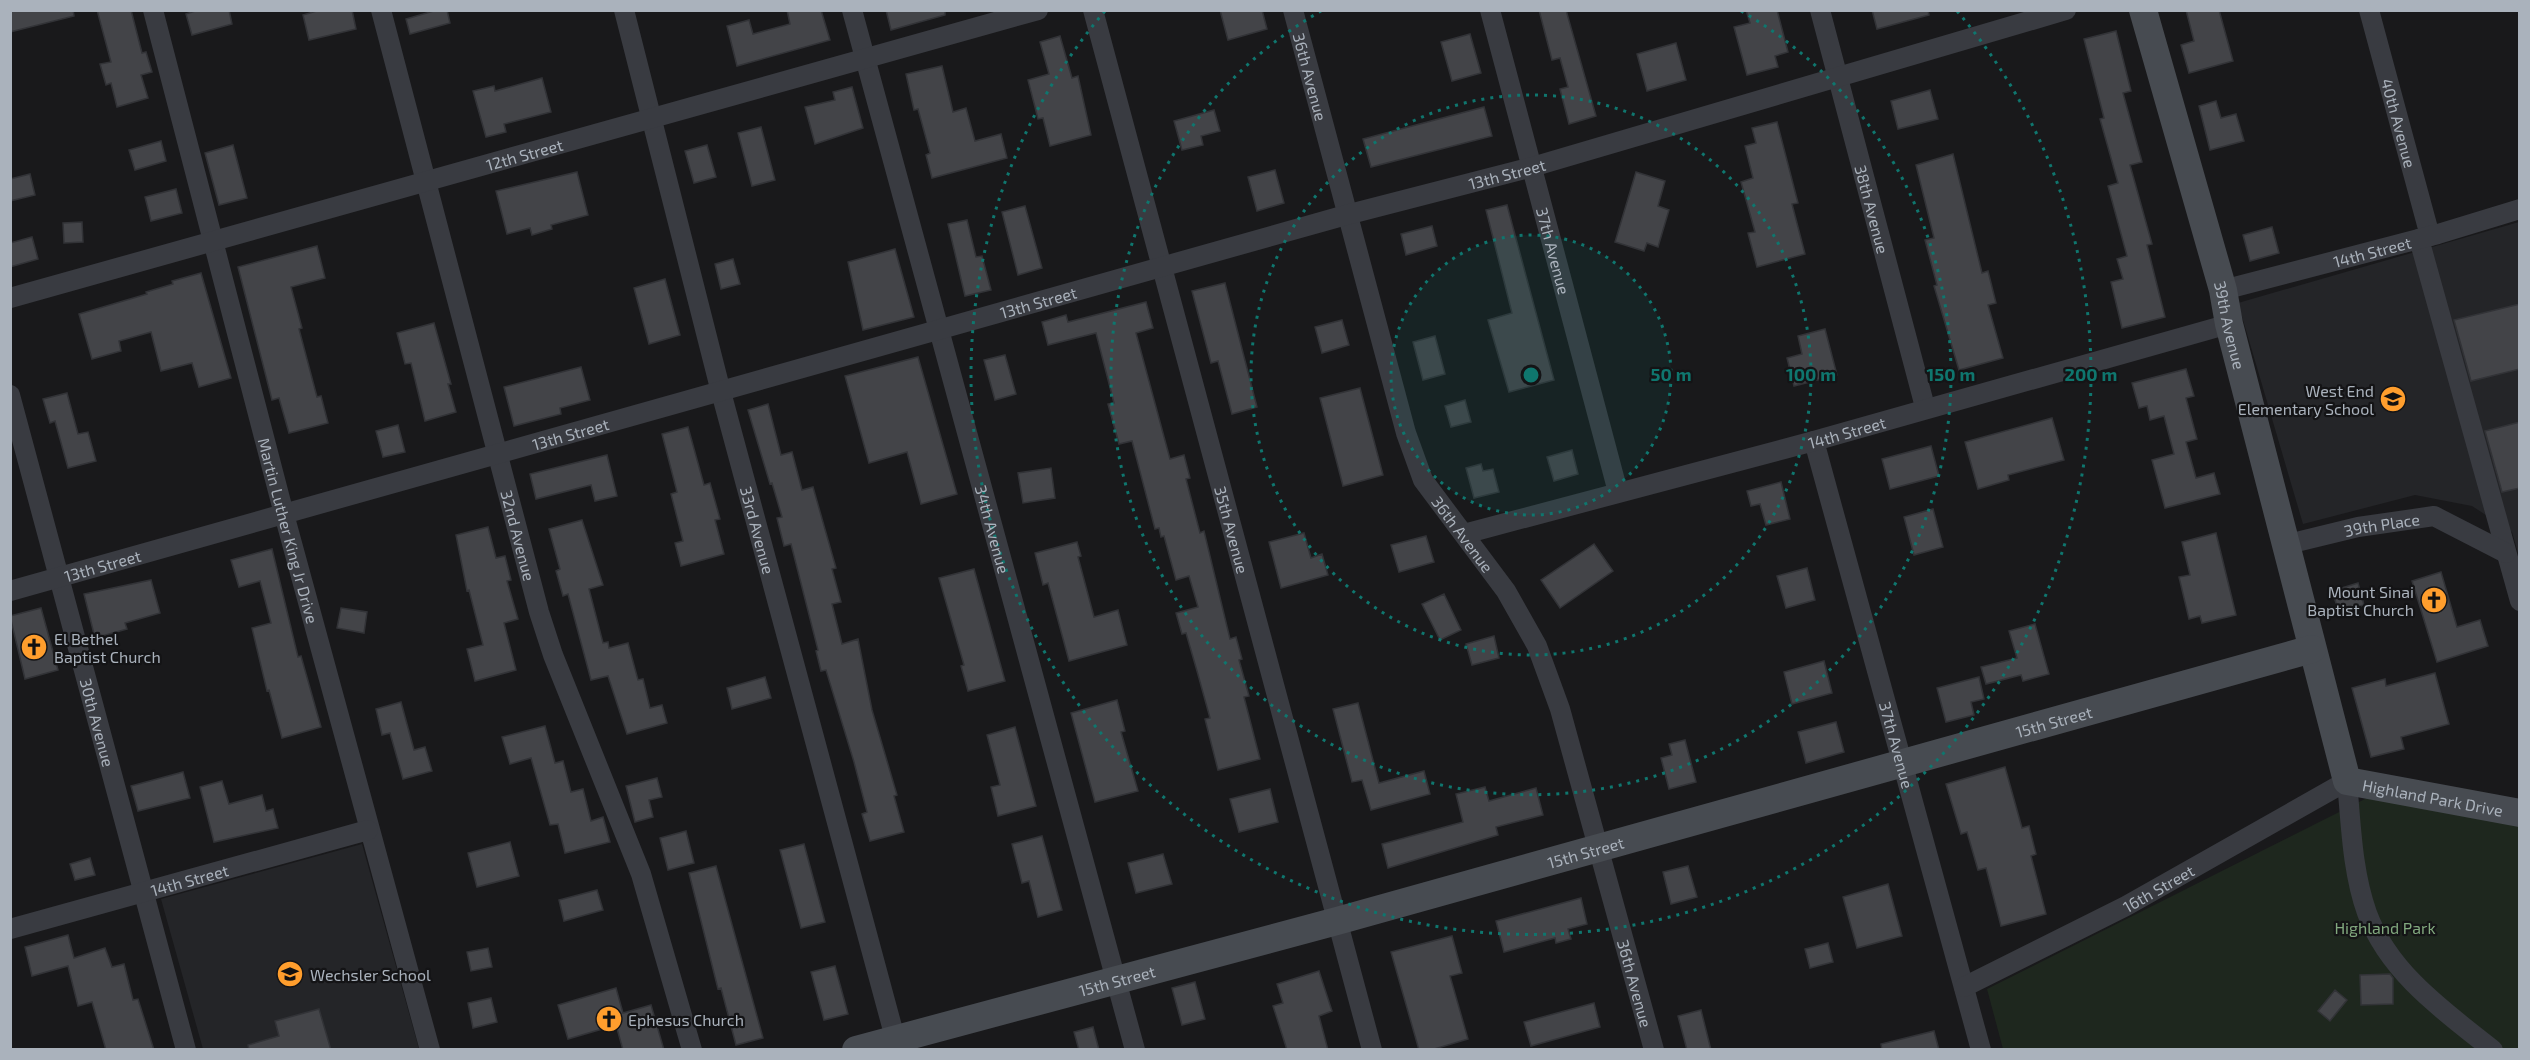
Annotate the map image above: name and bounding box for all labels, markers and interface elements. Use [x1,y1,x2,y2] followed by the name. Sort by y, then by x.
[1290,31,1332,123] street label: 36th Avenue
[2378,76,2421,170] street label: 40th Avenue
[484,134,565,174] street label: 12th Street
[1466,154,1548,193] street label: 13th Street
[1852,163,1893,256] street label: 38th Avenue
[1533,205,1575,296] street label: 37th Avenue
[2331,232,2413,270] street label: 14th Street
[2211,278,2250,371] street label: 39th Avenue
[998,282,1079,321] street label: 13th Street
[1650,363,1692,385] text: 50 m
[1786,363,1836,385] text: 100 m
[1927,363,1975,385] text: 150 m
[2065,363,2117,385] text: 200 m
[1521,365,1541,385] centre of rings
[2238,381,2374,418] place label: West End Elementary School
[2378,384,2408,414] school or university icon: West End Elementary School
[1806,412,1888,452] street label: 14th Street
[530,414,611,453] street label: 13th Street
[255,436,323,625] street label: Martin Luther King Jr Drive
[972,483,1014,576] street label: 34th Avenue
[737,484,779,576] street label: 33rd Avenue
[1212,484,1253,575] street label: 35th Avenue
[498,488,540,583] street label: 32nd Avenue
[1429,492,1498,576] street label: 36th Avenue
[2342,509,2421,540] street label: 39th Place
[62,545,143,585] street label: 13th Street
[2307,582,2414,619] place label: Mount Sinai Baptist Church
[2419,585,2449,615] church icon: Mount Sinai Baptist Church
[54,629,161,666] place label: El Bethel Baptist Church
[19,632,49,662] church icon: El Bethel Baptist Church
[77,676,119,769] street label: 30th Avenue
[1876,699,1918,790] street label: 37th Avenue
[2013,701,2094,741] street label: 15th Street
[2361,775,2505,819] street label: Highland Park Drive
[1545,832,1626,871] street label: 15th Street
[148,860,230,899] street label: 14th Street
[2119,860,2197,916] street label: 16th Street
[2334,918,2436,937] park label: Highland Park
[1614,937,1657,1029] street label: 36th Avenue
[275,959,305,989] school or university icon: Wechsler School
[1076,961,1157,999] street label: 15th Street
[310,965,431,984] place label: Wechsler School
[594,1004,624,1034] church icon: Ephesus Church
[628,1010,744,1029] place label: Ephesus Church

